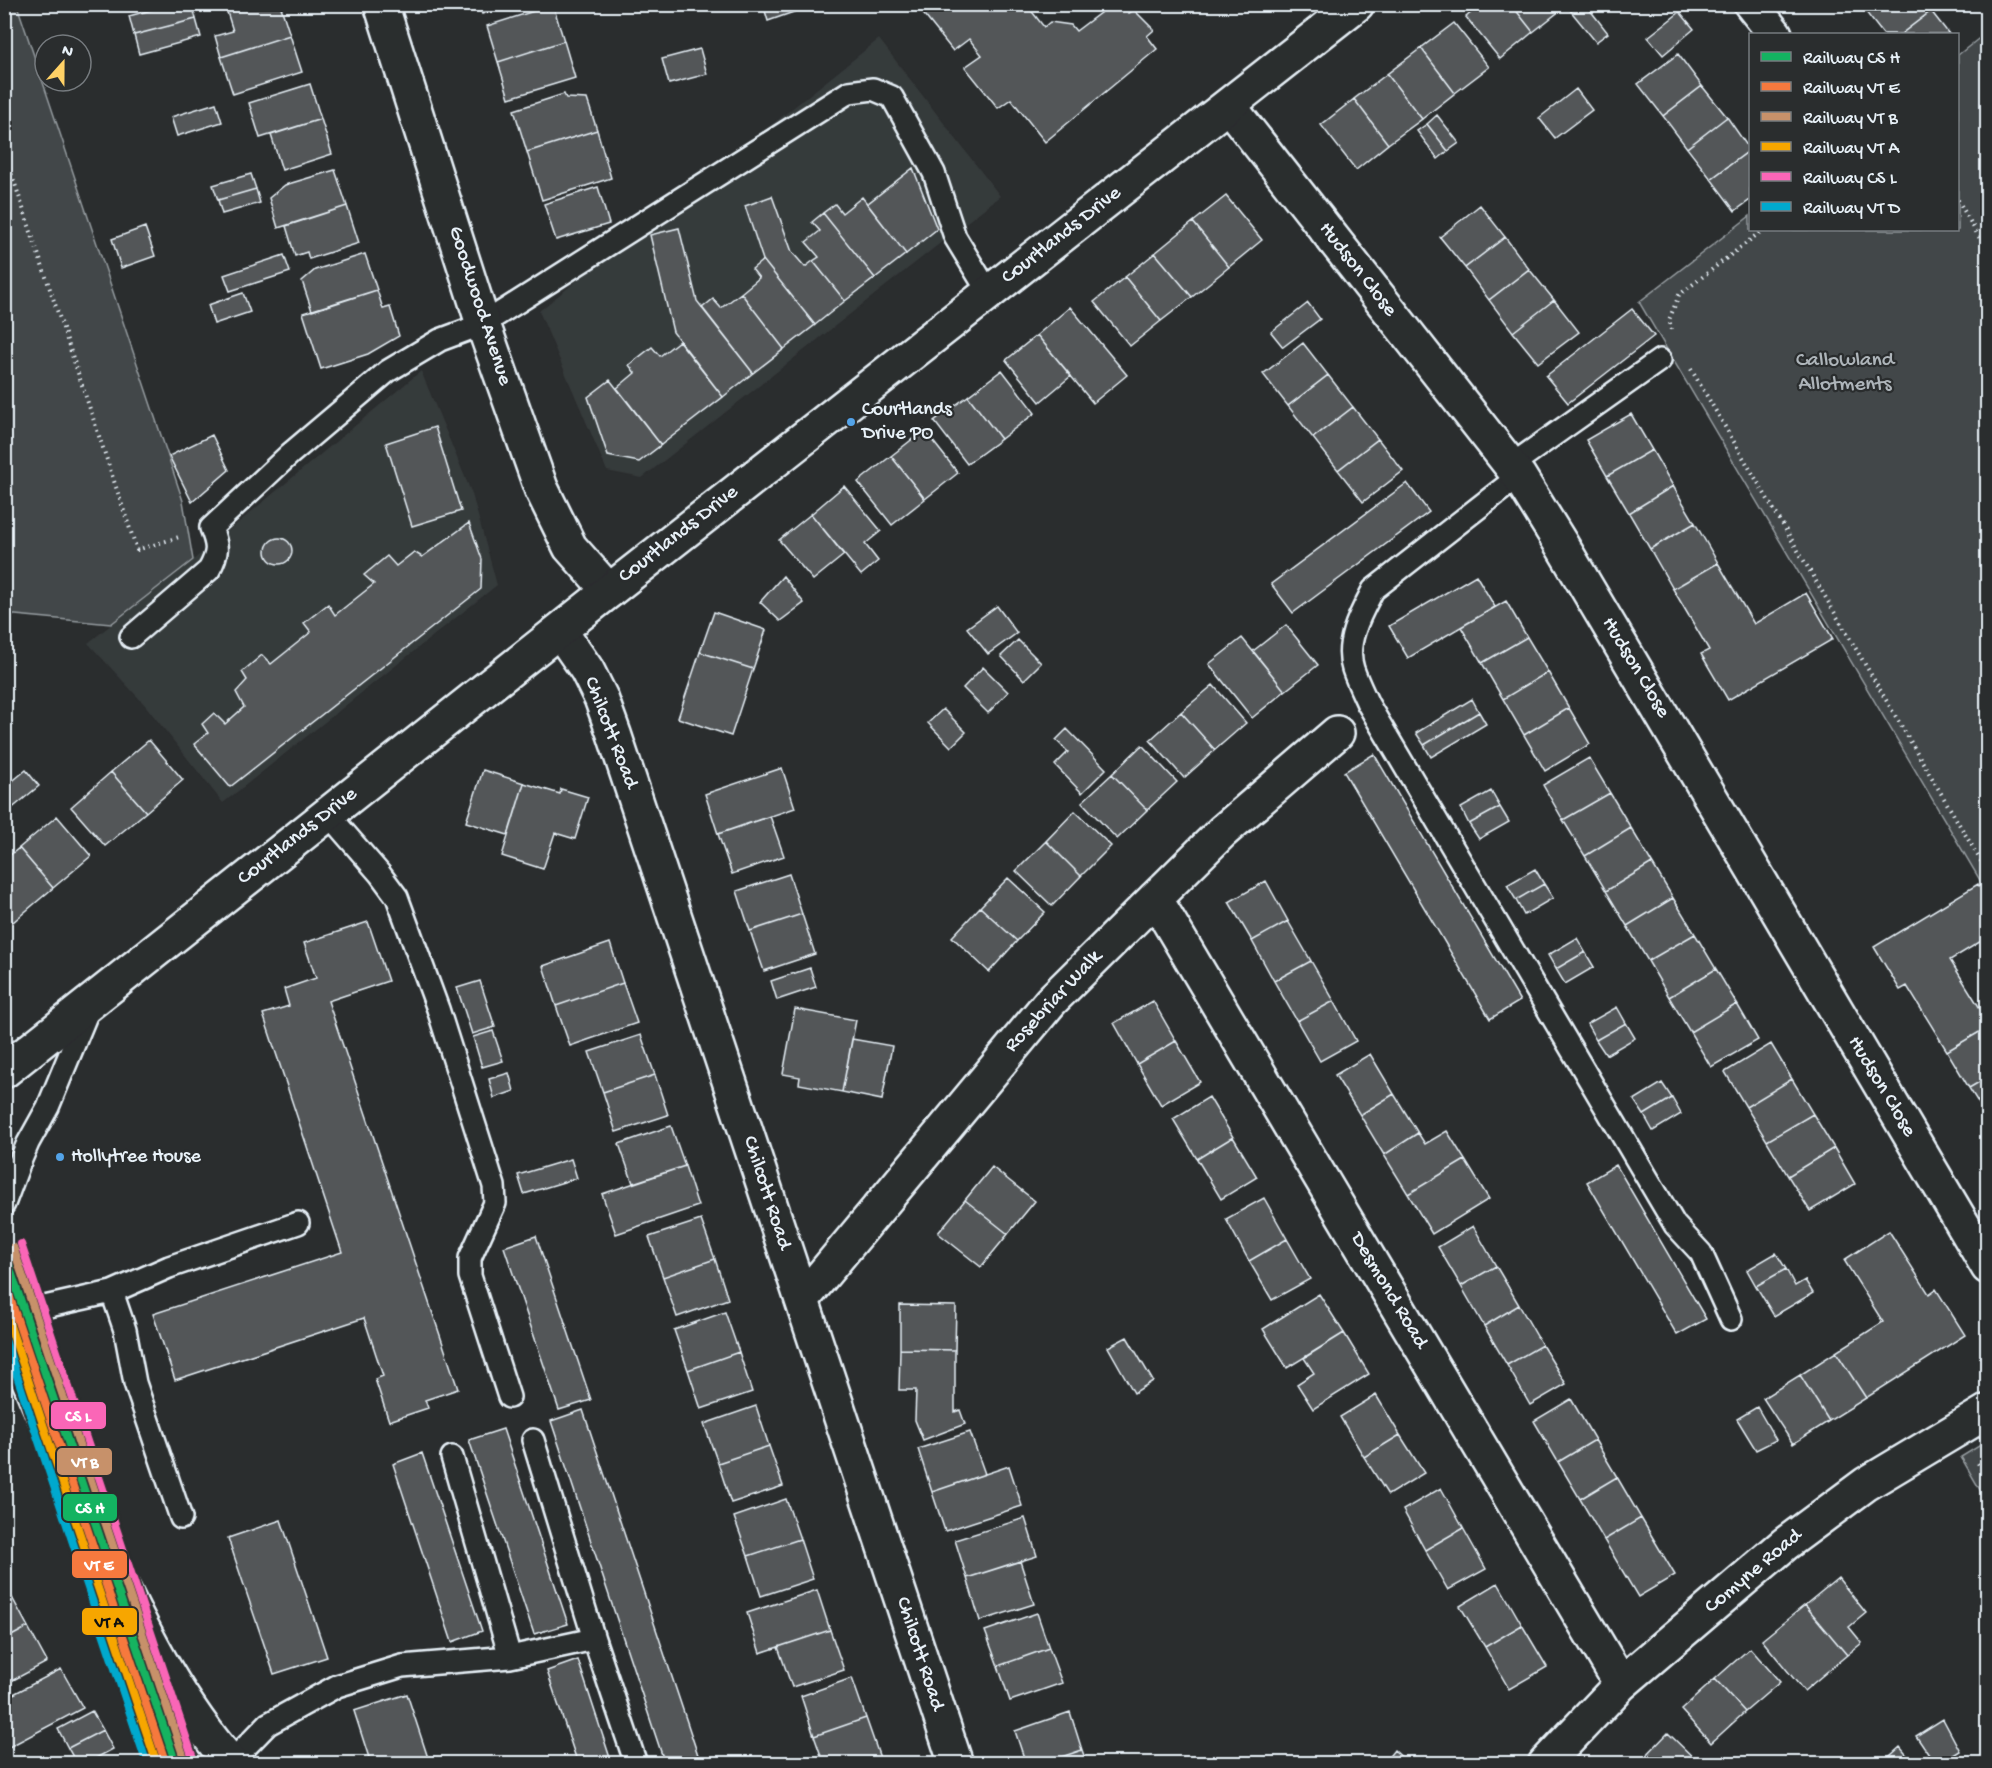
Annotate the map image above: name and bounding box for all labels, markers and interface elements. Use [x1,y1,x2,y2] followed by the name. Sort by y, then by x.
[33,33,93,93] north arrow
[1749,33,1959,231] legend
[59,42,76,63] text: N
[1803,49,1901,70] text: Railway CS H
[1803,79,1901,100] text: Railway VT E
[1803,109,1899,130] text: Railway VT B
[1803,139,1901,160] text: Railway VT A
[1803,169,1898,190] text: Railway CS L
[997,181,1128,291] street label: Courtlands Drive
[1803,199,1901,220] text: Railway VT D
[1312,218,1402,323] street label: Hudson Close
[441,223,517,390] street label: Goodwood Avenue
[1796,349,1896,398] park label: Callowland Allotments
[860,399,953,446] place label: Courtlands Drive PO
[845,416,857,428] marker: Courtlands Drive PO
[614,480,745,590] street label: Courtlands Drive
[1595,613,1675,724] street label: Hudson Close
[577,674,643,794] street label: Chilcott Road
[233,782,364,892] street label: Courtlands Drive
[1000,944,1110,1058] street label: Rosebriar Walk
[1841,1032,1921,1143] street label: Hudson Close
[736,1133,797,1255] street label: Chilcott Road
[71,1146,202,1169] place label: Hollytree House
[54,1151,66,1163] marker: Hollytree House
[1342,1227,1433,1355] street label: Desmond Road
[50,1401,107,1430] line badge: CS L
[64,1409,92,1428] text: CS L
[56,1447,113,1476] line badge: VT B
[70,1455,99,1474] text: VT B
[62,1493,118,1522] line badge: CS H
[74,1501,105,1520] text: CS H
[1700,1523,1809,1620] street label: Comyne Road
[71,1550,128,1579] line badge: VT E
[84,1558,114,1577] text: VT E
[889,1594,950,1716] street label: Chilcott Road
[81,1607,138,1636] line badge: VT A
[94,1615,125,1634] text: VT A

